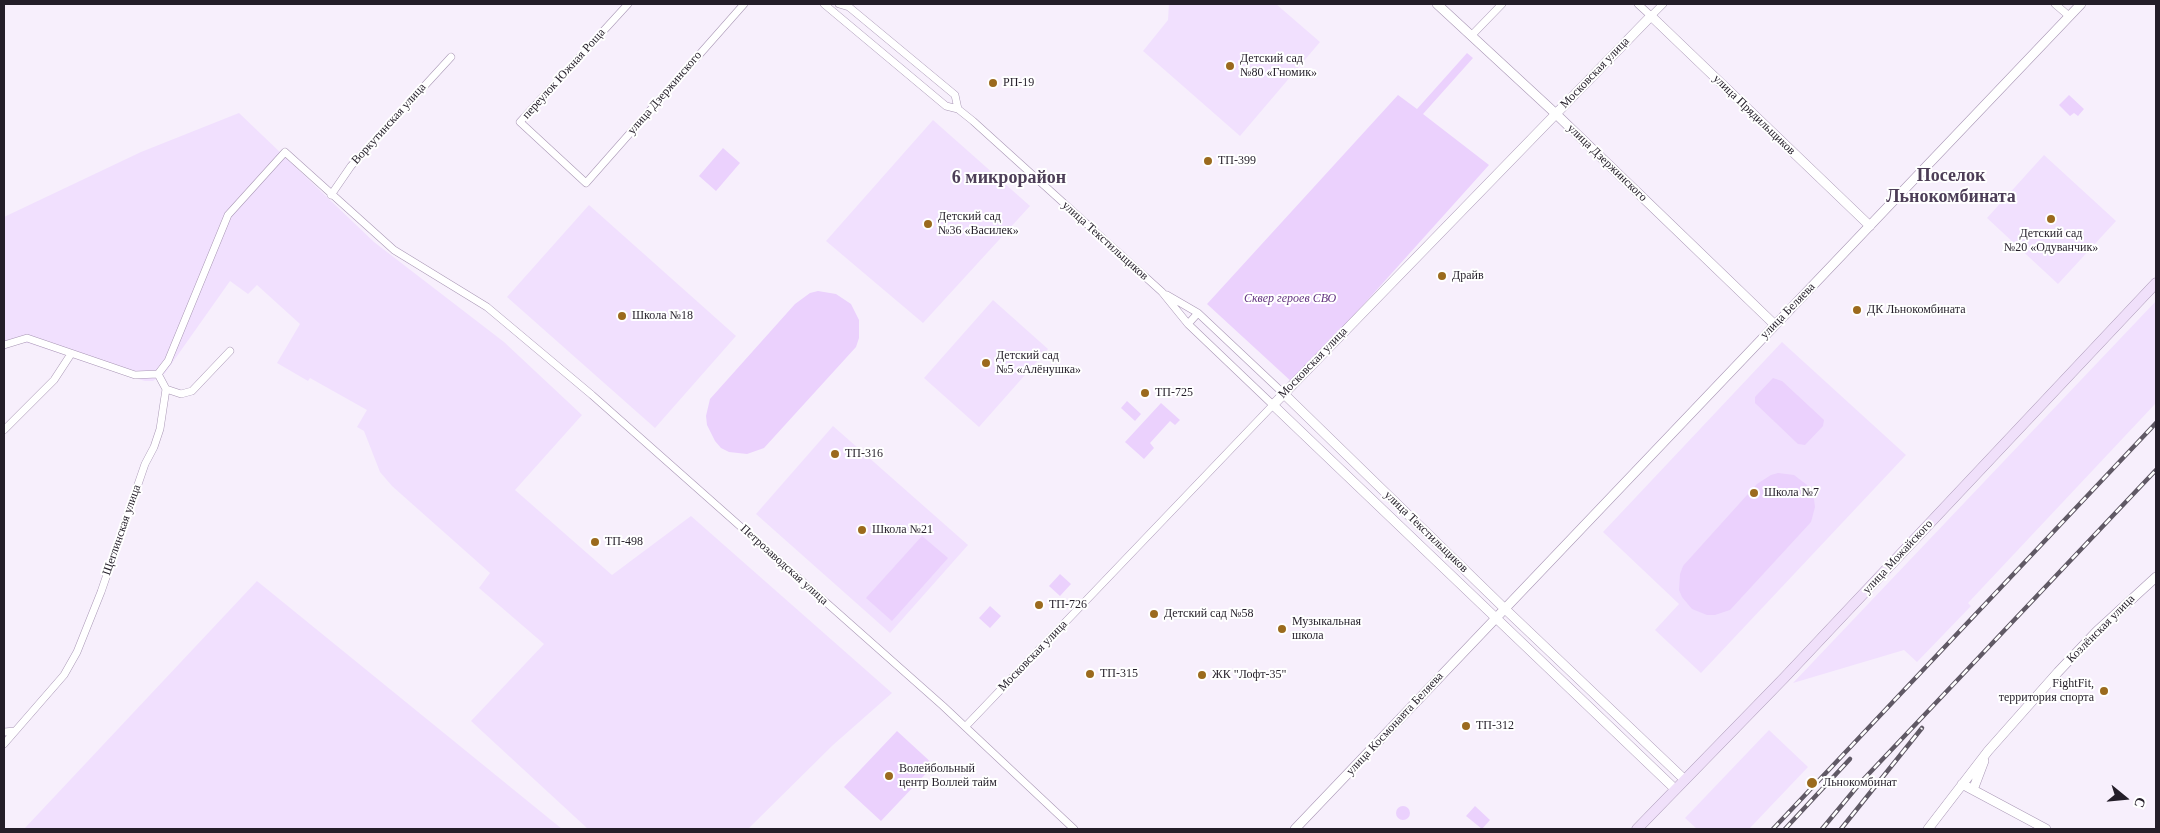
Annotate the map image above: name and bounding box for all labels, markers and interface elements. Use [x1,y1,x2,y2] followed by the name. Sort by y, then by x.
[519,26,609,122] street label: переулок Южная Роща
[1557,34,1633,112] street label: Московская улица
[625,48,705,138] street label: улица Дзержинского
[1240,52,1317,80] place label: Детский сад №80 «Гномик»
[1224,60,1236,72] marker: Детский сад №80 «Гномик»
[1710,72,1798,158] street label: улица Прядильщиков
[1003,76,1034,90] place label: РП-19
[987,77,999,89] marker: РП-19
[349,80,429,168] street label: Воркутинская улица
[1564,121,1650,205] street label: улица Дзержинского
[1218,154,1256,168] place label: ТП-399
[1202,155,1214,167] marker: ТП-399
[1886,165,2016,208] district label: Поселок Льнокомбината
[952,167,1066,189] district label: 6 микрорайон
[1059,198,1151,284] street label: улица Текстильщиков
[938,210,1019,238] place label: Детский сад №36 «Василек»
[2045,213,2057,225] marker: Детский сад №20 «Одуванчик»
[922,218,934,230] marker: Детский сад №36 «Василек»
[2004,227,2098,255] place label: Детский сад №20 «Одуванчик»
[1452,269,1484,283] place label: Драйв
[1436,270,1448,282] marker: Драйв
[1758,280,1818,342] street label: улица Беляева
[1244,292,1336,306] park label: Сквер героев СВО
[1867,303,1965,317] place label: ДК Льнокомбината
[1851,304,1863,316] marker: ДК Льнокомбината
[632,309,693,323] place label: Школа №18
[616,310,628,322] marker: Школа №18
[1275,324,1351,402] street label: Московская улица
[996,349,1081,377] place label: Детский сад №5 «Алёнушка»
[980,357,992,369] marker: Детский сад №5 «Алёнушка»
[1155,386,1193,400] place label: ТП-725
[1139,387,1151,399] marker: ТП-725
[845,447,883,461] place label: ТП-316
[829,448,841,460] marker: ТП-316
[100,483,144,577] street label: Щеглинская улица
[1764,486,1819,500] place label: Школа №7
[1748,487,1760,499] marker: Школа №7
[1381,488,1471,576] street label: улица Текстильщиков
[1860,517,1936,597] street label: улица Можайского
[737,522,831,608] street label: Петрозаводская улица
[872,523,933,537] place label: Школа №21
[856,524,868,536] marker: Школа №21
[605,535,643,549] place label: ТП-498
[589,536,601,548] marker: ТП-498
[2064,592,2138,666] street label: Козлёнская улица
[1049,598,1087,612] place label: ТП-726
[1033,599,1045,611] marker: ТП-726
[1164,607,1253,621] place label: Детский сад №58
[1148,608,1160,620] marker: Детский сад №58
[1292,615,1361,643] place label: Музыкальная школа
[995,617,1071,695] street label: Московская улица
[1276,623,1288,635] marker: Музыкальная школа
[1100,667,1138,681] place label: ТП-315
[1084,668,1096,680] marker: ТП-315
[1212,668,1286,682] place label: ЖК "Лофт-35"
[1196,669,1208,681] marker: ЖК "Лофт-35"
[1343,669,1447,779] street label: улица Космонавта Беляева
[1999,677,2094,705] place label: FightFit, территория спорта
[2098,685,2110,697] marker: FightFit, территория спорта
[1476,719,1514,733] place label: ТП-312
[1460,720,1472,732] marker: ТП-312
[899,762,997,790] place label: Волейбольный центр Воллей тайм
[883,770,895,782] marker: Волейбольный центр Воллей тайм
[2100,773,2150,823] north arrow
[1805,776,1819,790] marker: Льнокомбинат
[1823,776,1897,790] place label: Льнокомбинат
[2131,795,2148,810] text: С

